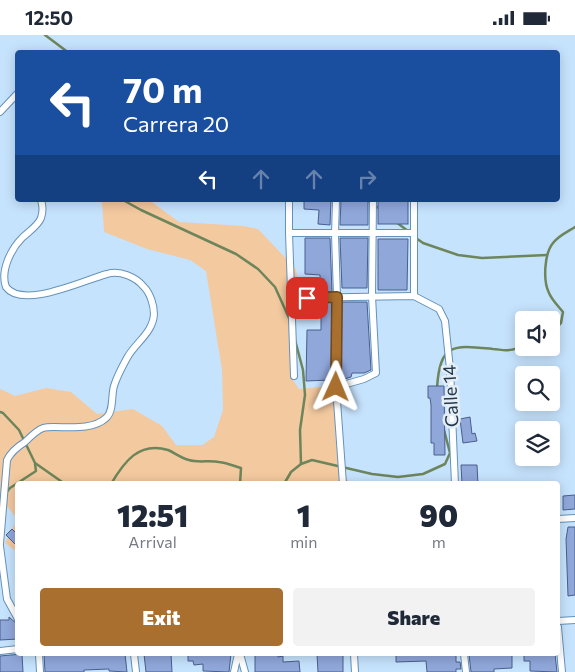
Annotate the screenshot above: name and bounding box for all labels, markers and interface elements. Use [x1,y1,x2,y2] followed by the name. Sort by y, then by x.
[25,6,73,29] text: 12:50
[123,67,203,110] text: 70 m
[40,70,105,135] icon: left
[123,110,229,137] text: Carrera 20
[194,165,222,193] icon: left
[247,165,275,193] icon: ahead
[300,165,328,193] icon: ahead
[353,165,381,193] icon: right
[286,277,328,319] pin
[293,284,321,312] icon: arrive
[515,311,560,466] map controls
[515,311,560,356] button: sound
[309,360,361,412] position arrow
[437,364,463,428] street label: Calle 14
[515,366,560,411] button: search
[515,421,560,466] button: layers
[117,496,188,533] text: 12:51
[297,496,311,533] text: 1
[419,496,458,533] text: 90
[128,532,177,551] text: Arrival
[290,532,317,551] text: min
[432,532,446,551] text: m
[40,588,283,646] button: Exit
[293,588,535,646] button: Share

